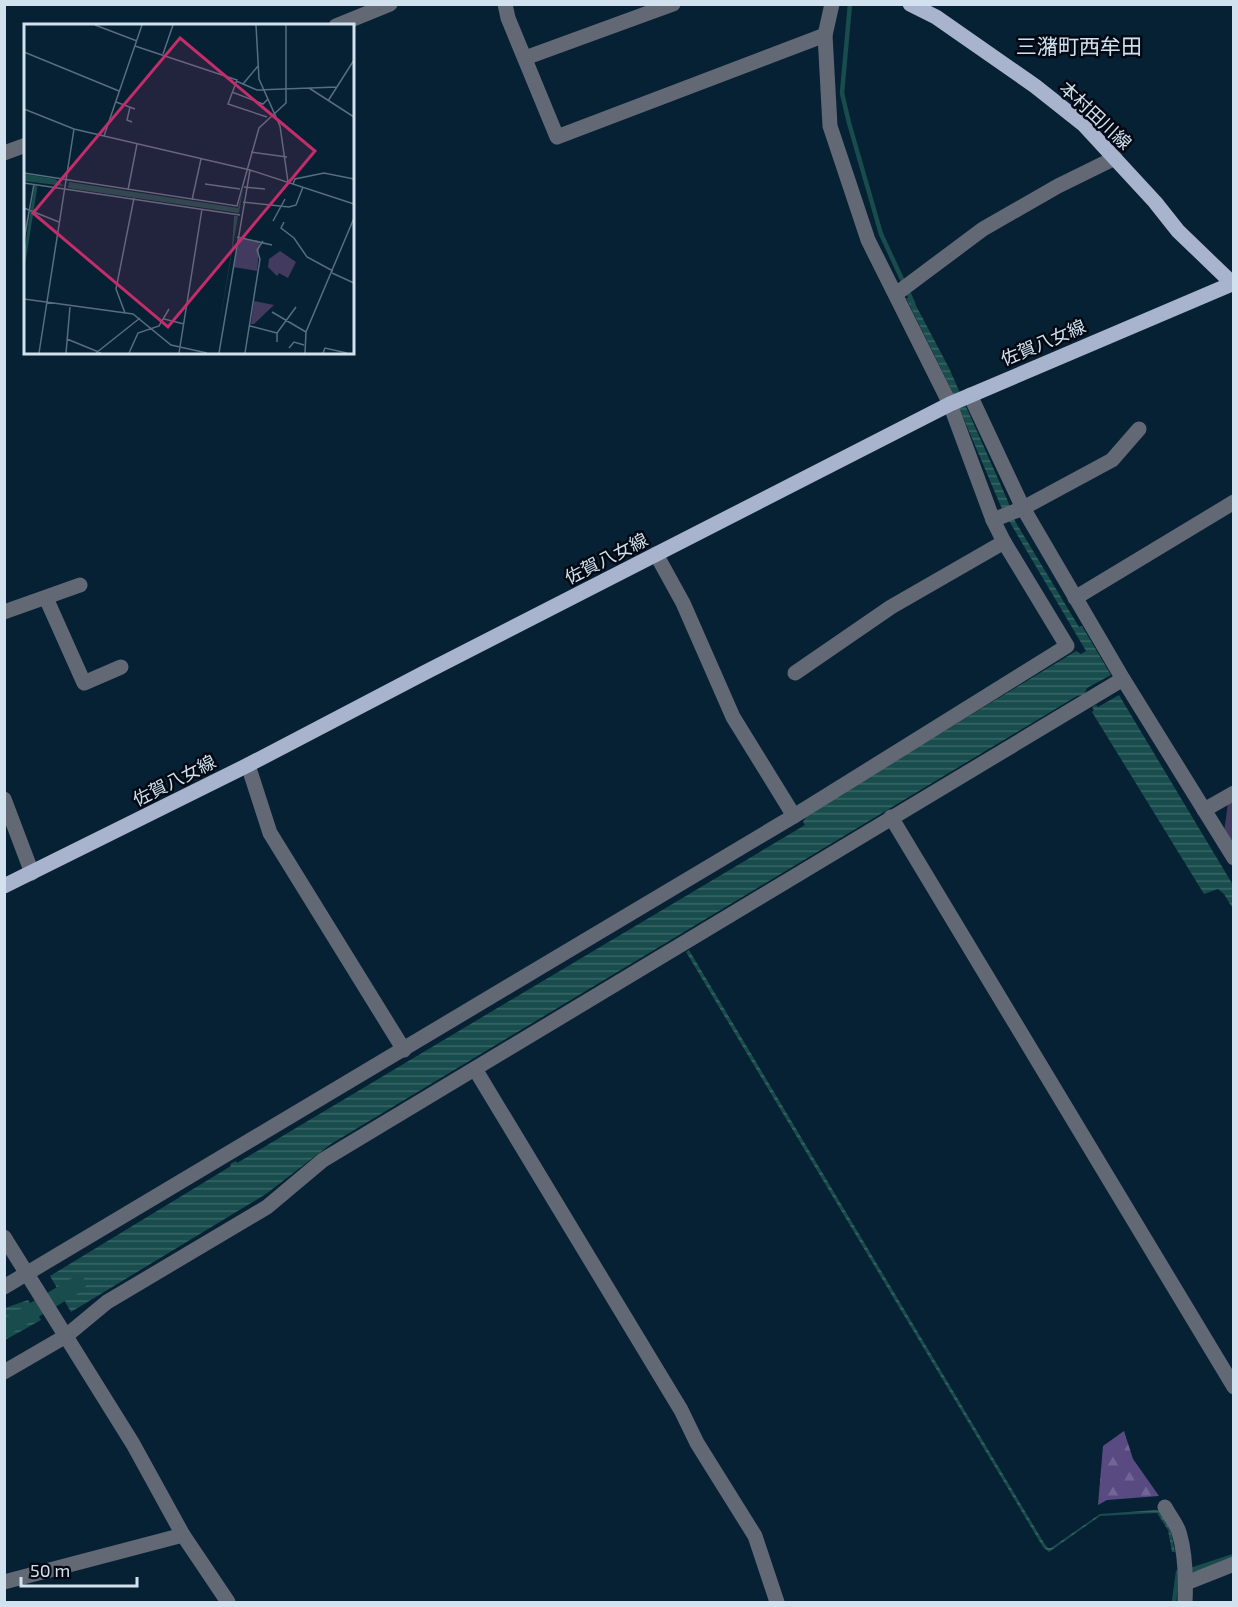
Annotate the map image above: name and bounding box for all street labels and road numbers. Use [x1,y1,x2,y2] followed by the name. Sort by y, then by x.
[1056,76,1136,154] street label: 本村田川線
[997,314,1089,370] street label: 佐賀八女線
[561,528,651,588] street label: 佐賀八女線
[129,750,219,810] street label: 佐賀八女線

